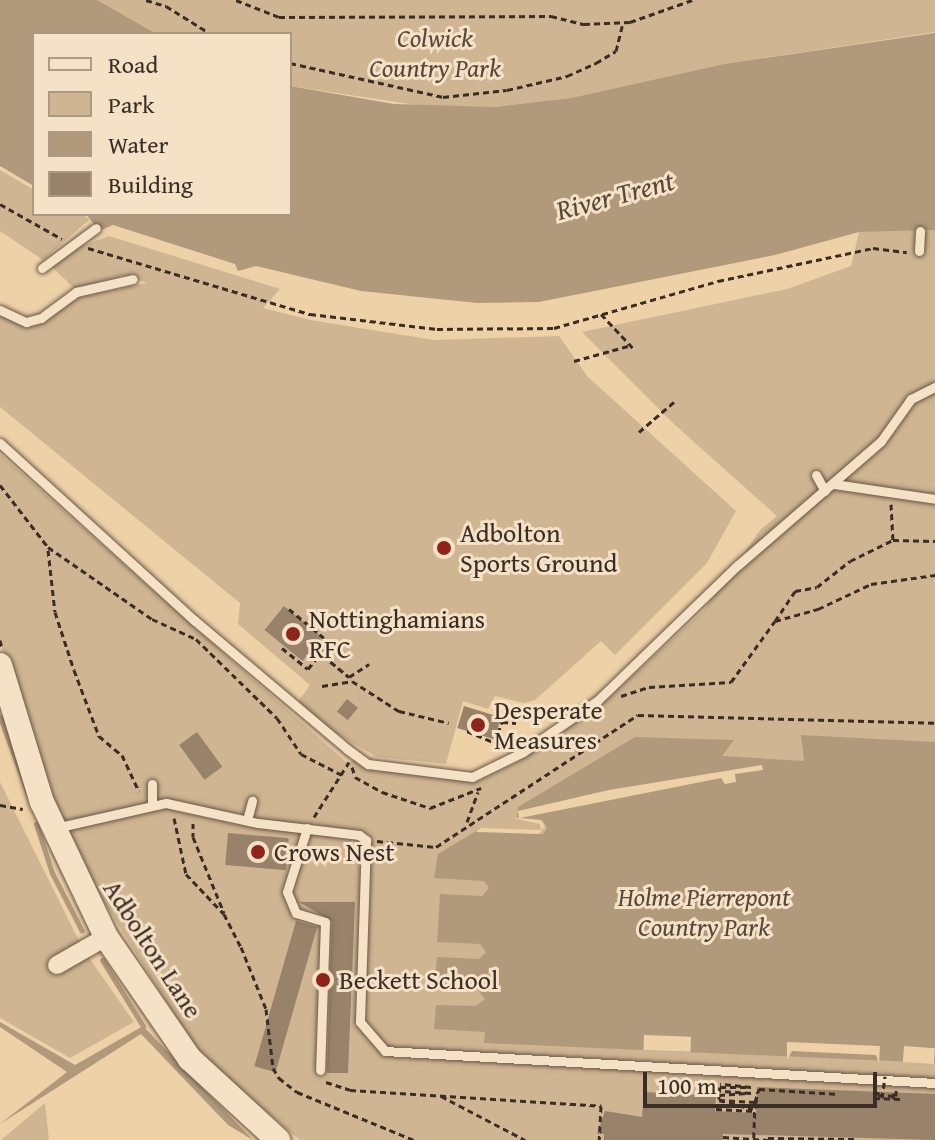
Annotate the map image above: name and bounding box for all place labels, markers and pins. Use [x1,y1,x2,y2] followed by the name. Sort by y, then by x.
[460,517,617,578] place label: Adbolton Sports Ground
[435,539,453,557] marker: Adbolton Sports Ground
[309,603,485,664] place label: Nottinghamians RFC
[284,625,302,643] marker: Nottinghamians RFC
[494,694,603,756] place label: Desperate Measures
[469,716,487,734] marker: Desperate Measures
[274,836,395,868] place label: Crows Nest
[249,843,267,861] marker: Crows Nest
[339,964,498,996] place label: Beckett School
[314,971,332,989] marker: Beckett School

